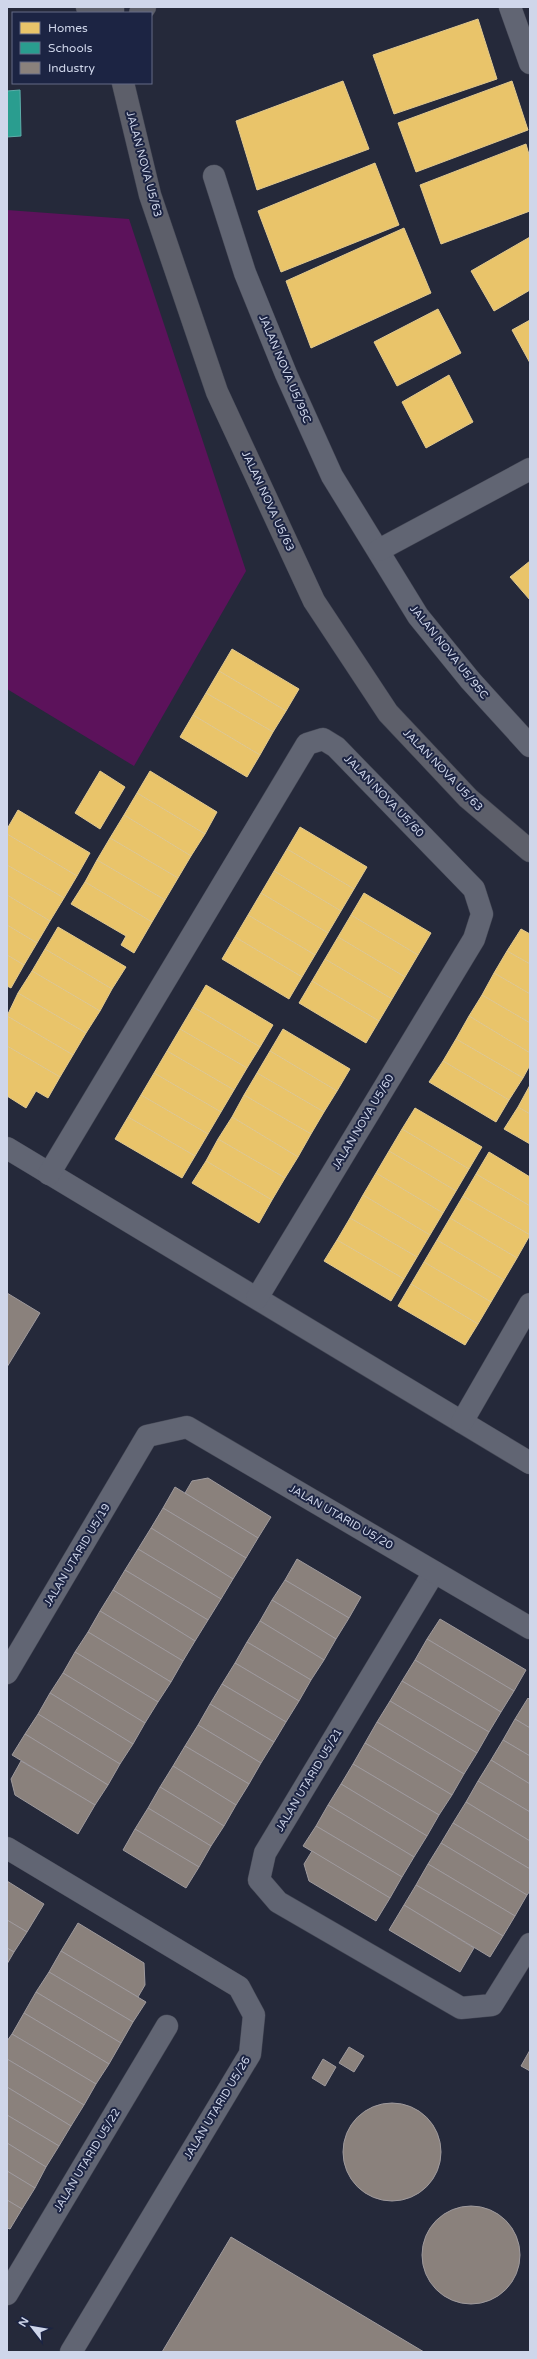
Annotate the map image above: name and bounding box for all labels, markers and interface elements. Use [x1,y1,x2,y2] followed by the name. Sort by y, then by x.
[12,12,152,84] legend
[48,21,88,35] text: Homes
[48,41,93,55] text: Schools
[48,61,95,75] text: Industry
[124,110,164,218] street label: JALAN NOVA U5/63
[256,313,314,426] street label: JALAN NOVA U5/95C
[239,449,297,553] street label: JALAN NOVA U5/63
[407,603,491,702] street label: JALAN NOVA U5/95C
[400,726,486,814] street label: JALAN NOVA U5/63
[341,752,427,840] street label: JALAN NOVA U5/60
[329,1072,397,1172] street label: JALAN NOVA U5/60
[287,1482,395,1552] street label: JALAN UTARID U5/20
[41,1501,113,1609] street label: JALAN UTARID U5/19
[273,1726,345,1834] street label: JALAN UTARID U5/21
[181,2054,253,2162] street label: JALAN UTARID U5/26
[51,2106,123,2214] street label: JALAN UTARID U5/22
[12,2307,52,2347] north arrow
[16,2315,32,2329] text: N

